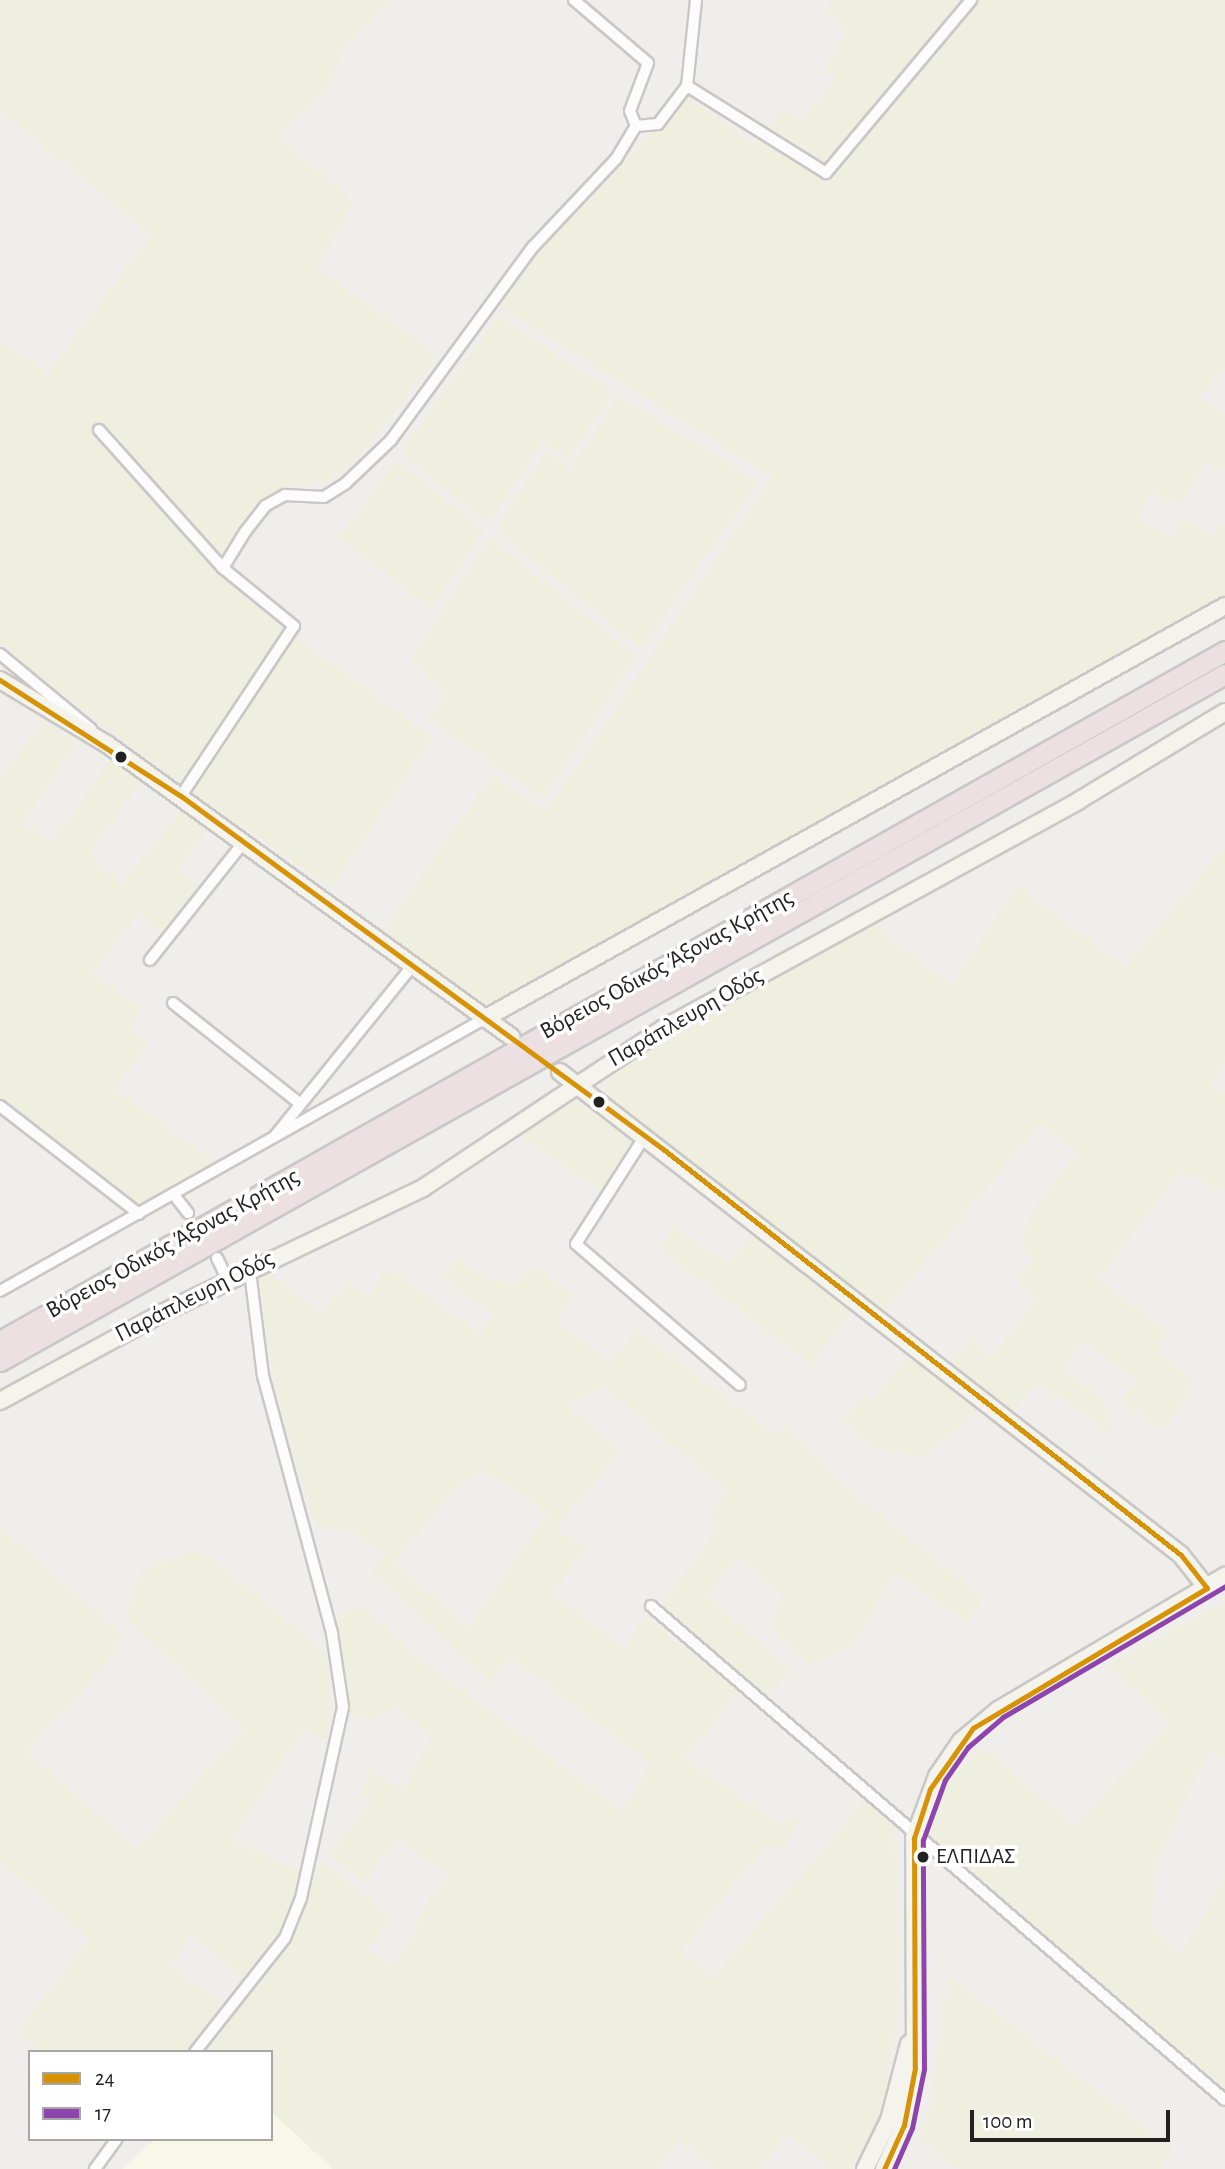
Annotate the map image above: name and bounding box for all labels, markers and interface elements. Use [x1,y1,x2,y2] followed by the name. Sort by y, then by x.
[114,750,128,764] unlabelled marker
[535,883,799,1047] street label: Βόρειος Οδικός Άξονας Κρήτης
[603,962,769,1074] street label: Παράπλευρη Οδός
[592,1095,606,1109] unlabelled marker
[41,1162,305,1326] street label: Βόρειος Οδικός Άξονας Κρήτης
[111,1245,279,1349] street label: Παράπλευρη Οδός
[936,1844,1016,1870] place label: ΕΛΠΙΔΑΣ
[916,1850,930,1864] marker: ΕΛΠΙΔΑΣ
[28,2050,273,2141] legend
[95,2068,115,2089] text: 24
[973,2096,1172,2140] scale bar
[95,2103,111,2124] text: 17
[983,2111,1033,2132] text: 100 m

